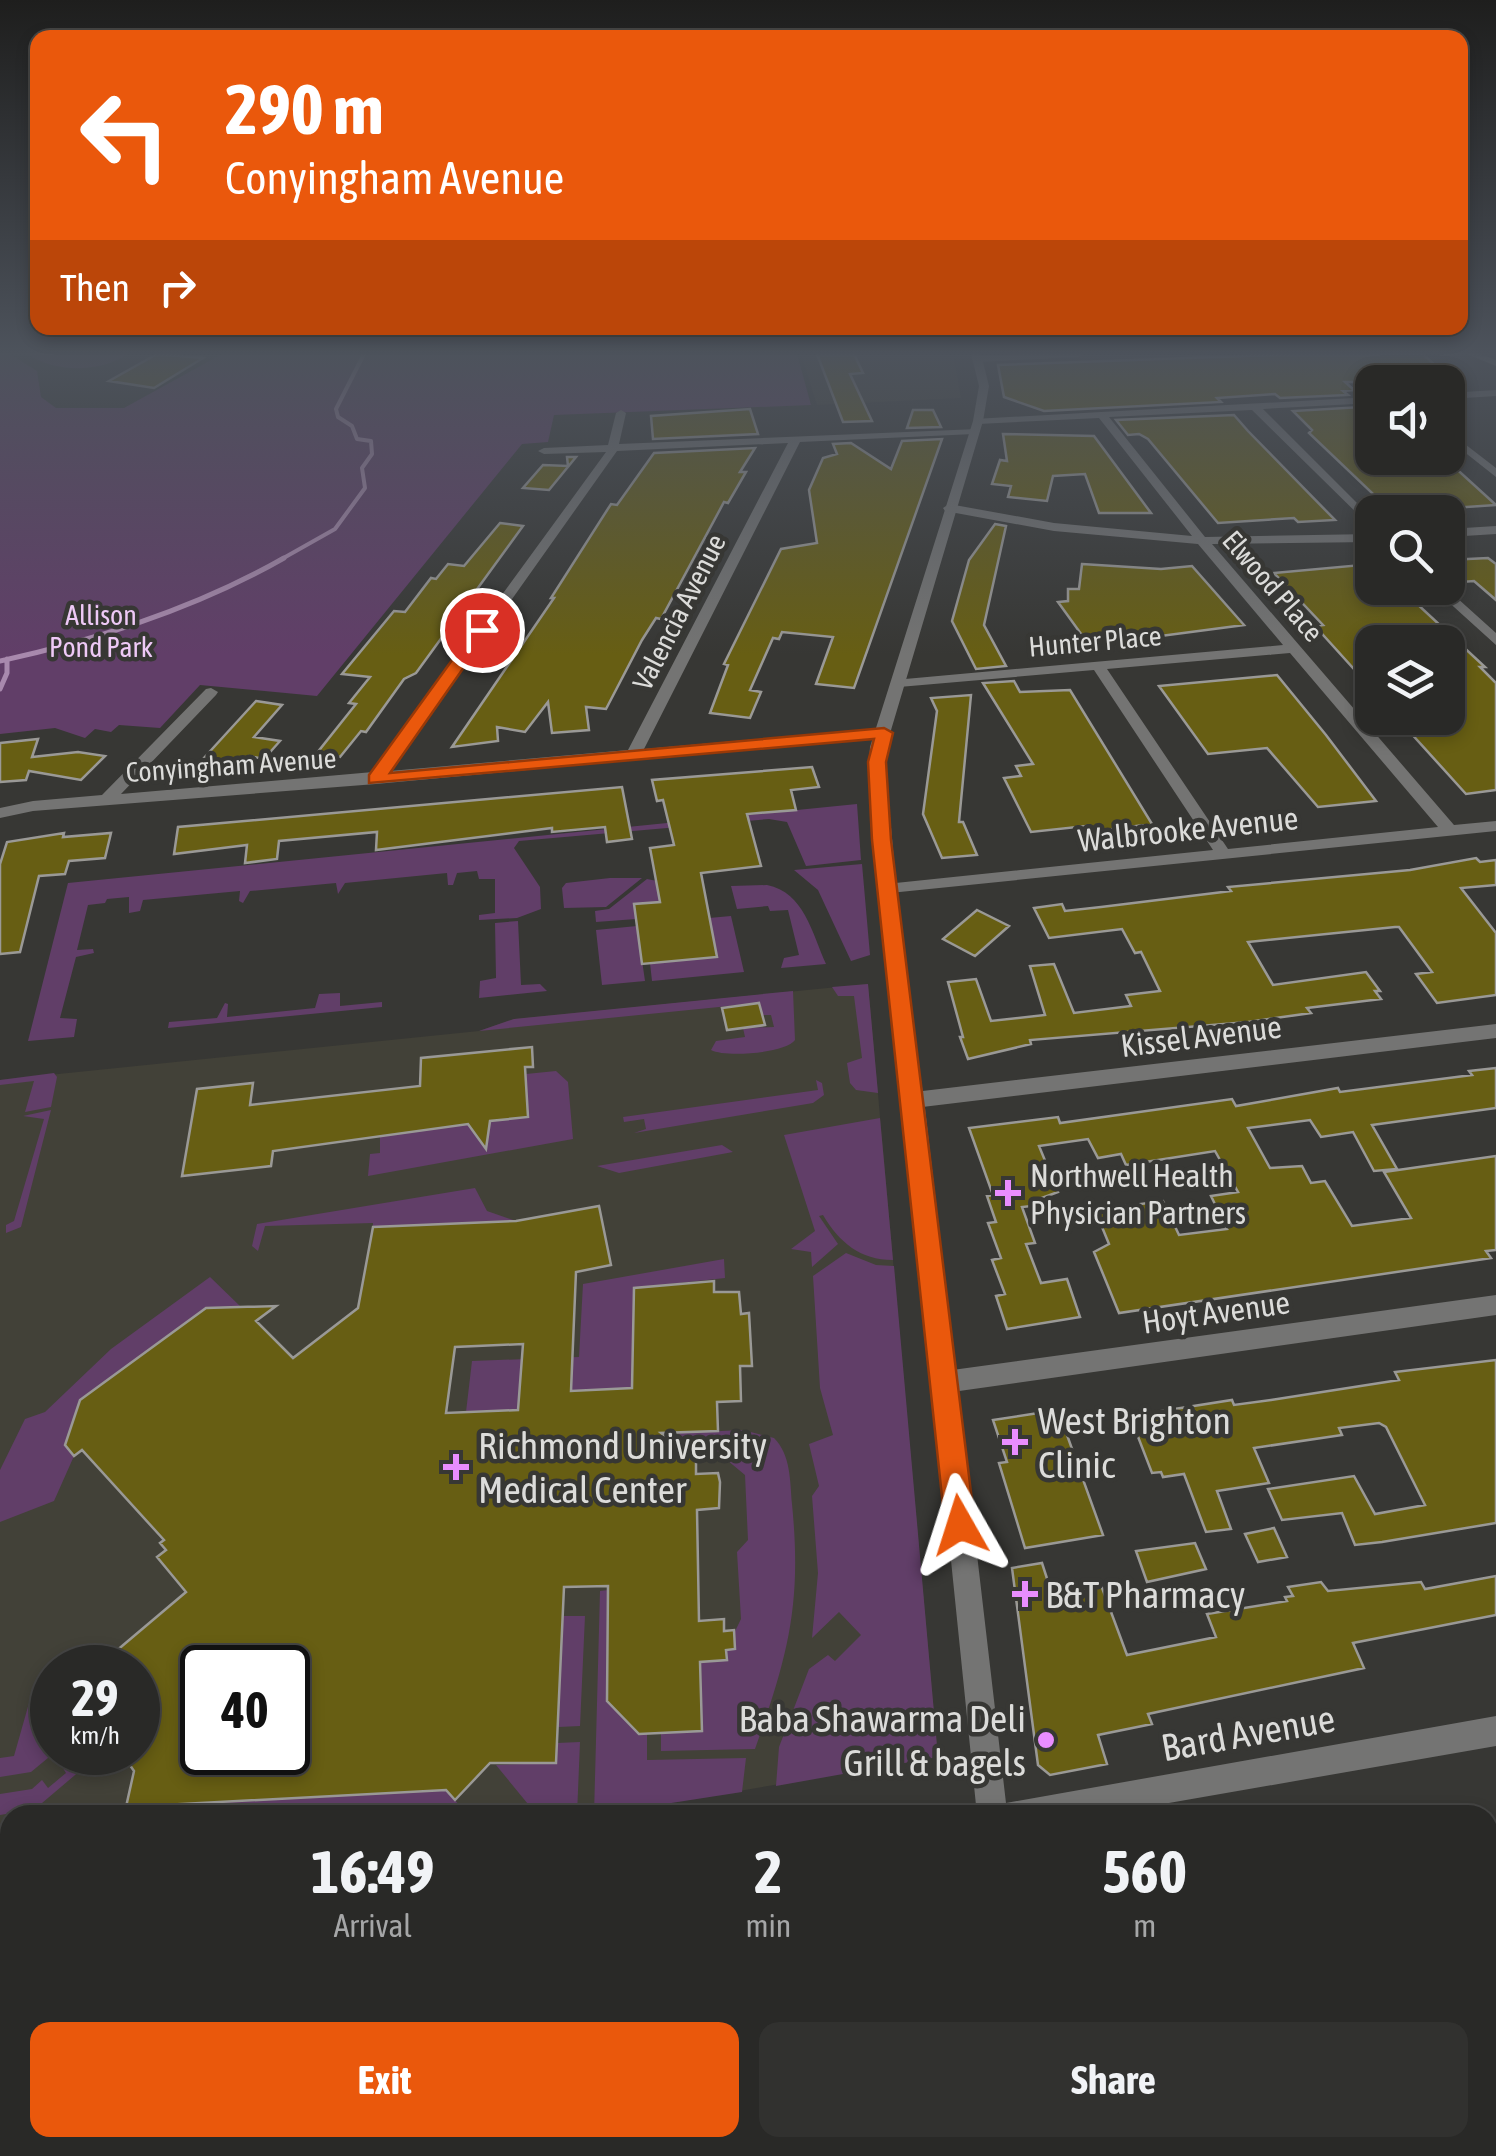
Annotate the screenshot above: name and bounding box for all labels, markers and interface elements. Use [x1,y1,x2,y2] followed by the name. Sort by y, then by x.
[225,69,384,149] text: 290 m
[60,70,190,200] icon: left
[225,152,564,204] text: Conyingham Avenue
[150,260,205,315] icon: right
[60,266,130,309] text: Then
[1355,365,1465,735] map controls
[1355,365,1465,475] button: sound
[1355,495,1465,605] button: search
[1216,524,1330,648] street label: Elwood Place
[626,529,732,695] street label: Valencia Avenue
[440,588,525,673] pin
[49,599,153,663] park label: Allison Pond Park
[455,603,510,658] icon: arrive
[1027,619,1163,663] street label: Hunter Place
[1355,625,1465,735] button: layers
[125,742,337,788] street label: Conyingham Avenue
[1076,799,1300,859] street label: Walbrooke Avenue
[1119,1008,1283,1064] street label: Kissel Avenue
[1030,1157,1246,1231] place label: Northwell Health Physician Partners
[995,1180,1021,1206] marker: Northwell Health Physician Partners
[1140,1283,1292,1341] street label: Hoyt Avenue
[1038,1399,1231,1486] place label: West Brighton Clinic
[478,1424,767,1511] place label: Richmond University Medical Center
[1002,1429,1028,1455] marker: West Brighton Clinic
[443,1454,469,1480] marker: Richmond University Medical Center
[908,1473,1012,1577] position arrow
[1045,1573,1245,1616] place label: B&T Pharmacy
[1014,1583,1036,1605] marker: B&T Pharmacy
[180,1645,310,1775] speed limit sign: 40
[71,1669,118,1727] text: 29
[739,1697,1026,1784] place label: Baba Shawarma Deli Grill & bagels
[1158,1697,1338,1769] street label: Bard Avenue
[70,1721,120,1749] text: km/h
[1035,1729,1057,1751] marker: Baba Shawarma Deli Grill & bagels
[311,1837,434,1906] text: 16:49
[754,1837,783,1906] text: 2
[1102,1837,1187,1906] text: 560
[334,1907,412,1944] text: Arrival
[745,1907,791,1944] text: min
[1133,1907,1156,1944] text: m
[30,2022,739,2137] button: Exit
[759,2022,1468,2137] button: Share

